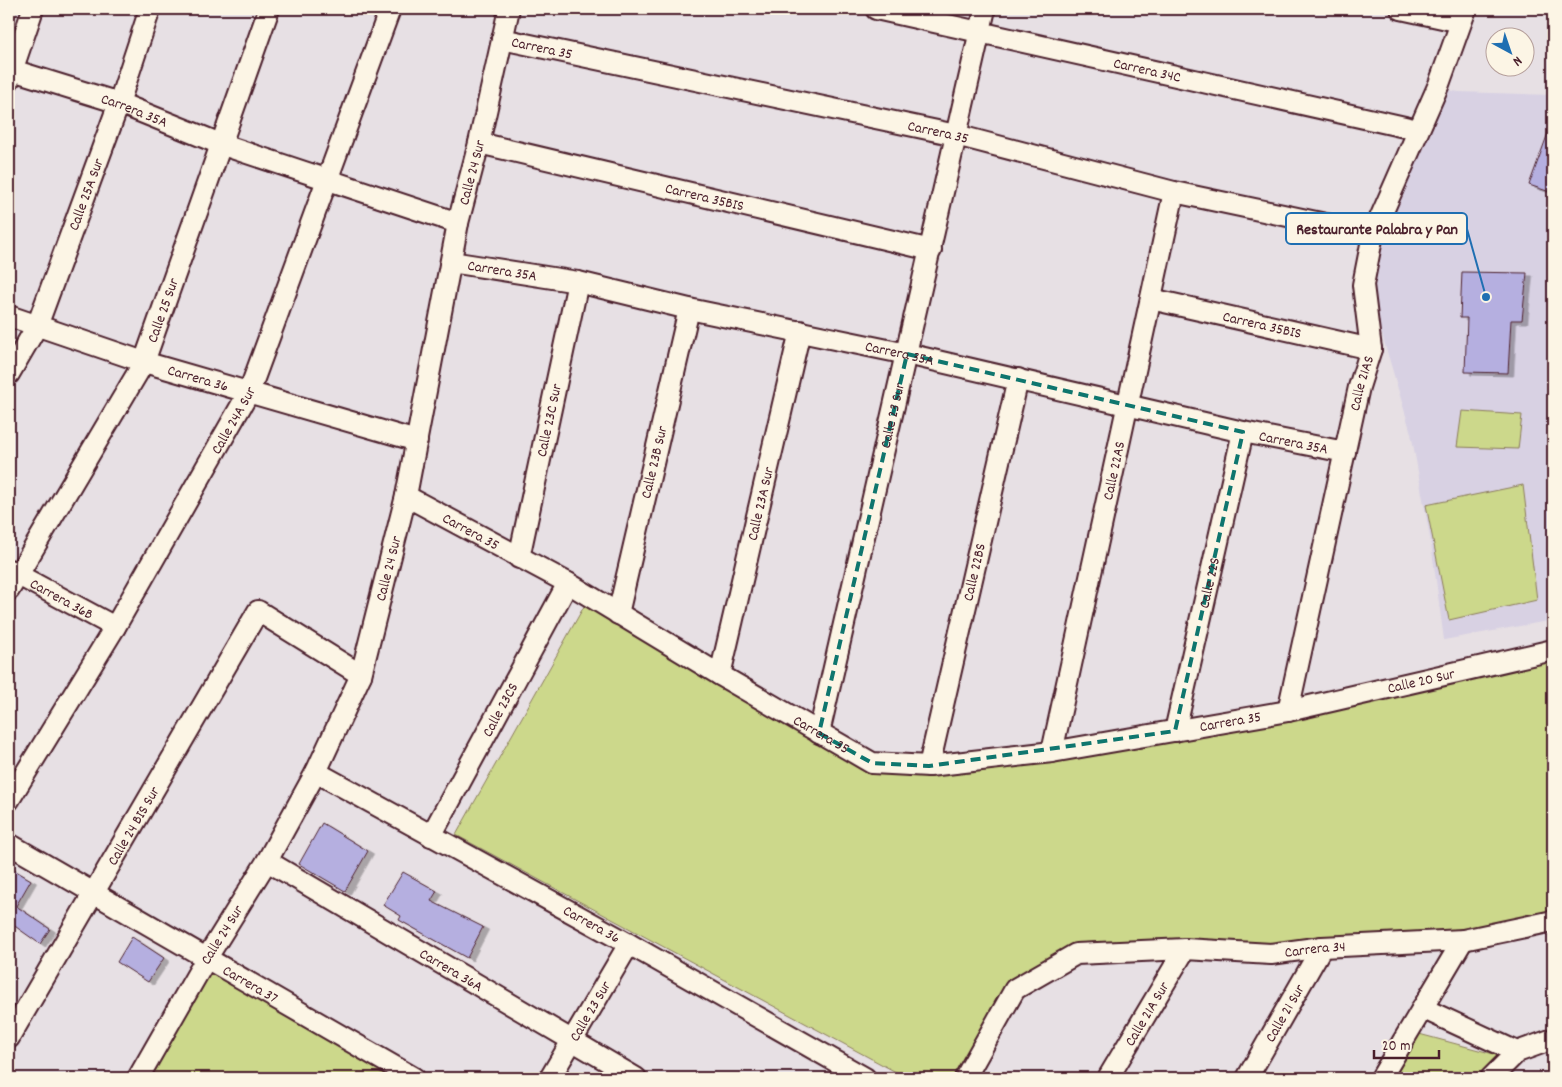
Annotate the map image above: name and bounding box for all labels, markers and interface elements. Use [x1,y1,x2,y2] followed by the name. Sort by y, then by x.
[1484,28,1534,78] north arrow
[509,32,574,67] street label: Carrera 35
[1508,51,1526,70] text: N
[1111,53,1183,90] street label: Carrera 34C
[98,89,171,134] street label: Carrera 35A
[905,116,971,151] street label: Carrera 35
[454,138,492,208] street label: Calle 24 Sur
[64,155,111,234] street label: Calle 25A Sur
[663,178,746,218] street label: Carrera 35BIS
[1286,213,1467,244] callout: Restaurante Palabra y Pan
[1296,219,1458,242] text: Restaurante Palabra y Pan
[466,256,538,288] street label: Carrera 35A
[143,275,186,346] street label: Calle 25 Sur
[1220,307,1303,346] street label: Carrera 35BIS
[863,337,936,373] street label: Carrera 35A
[1345,353,1381,413] street label: Calle 21AS
[165,360,231,399] street label: Carrera 36
[876,380,912,451] street label: Calle 23 Sur
[532,381,569,459] street label: Calle 23C Sur
[207,384,263,459] street label: Calle 24A Sur
[636,424,675,501] street label: Calle 23B Sur
[1257,426,1330,461] street label: Carrera 35A
[1098,440,1132,502] street label: Calle 22AS
[743,464,781,543] street label: Calle 23A Sur
[438,508,503,557] street label: Carrera 35
[371,533,409,604] street label: Calle 24 Sur
[958,542,993,604] street label: Calle 22BS
[1194,556,1227,611] street label: Calle 22S
[25,574,97,626] street label: Carrera 36B
[1386,664,1458,701] street label: Calle 20 Sur
[478,679,525,741] street label: Calle 23CS
[1198,707,1263,739] street label: Carrera 35
[788,711,853,761] street label: Carrera 35
[103,782,167,870] street label: Calle 24 BIS Sur
[196,901,250,969] street label: Calle 24 Sur
[558,901,624,950] street label: Carrera 36
[1283,937,1346,965] street label: Carrera 34
[414,944,486,999] street label: Carrera 36A
[218,961,282,1010] street label: Carrera 37
[565,977,618,1046] street label: Calle 23 Sur
[1120,978,1176,1051] street label: Calle 21A Sur
[1261,980,1312,1047] street label: Calle 21 Sur
[1374,1027,1440,1059] scale bar
[1382,1036,1410,1058] text: 20 m

